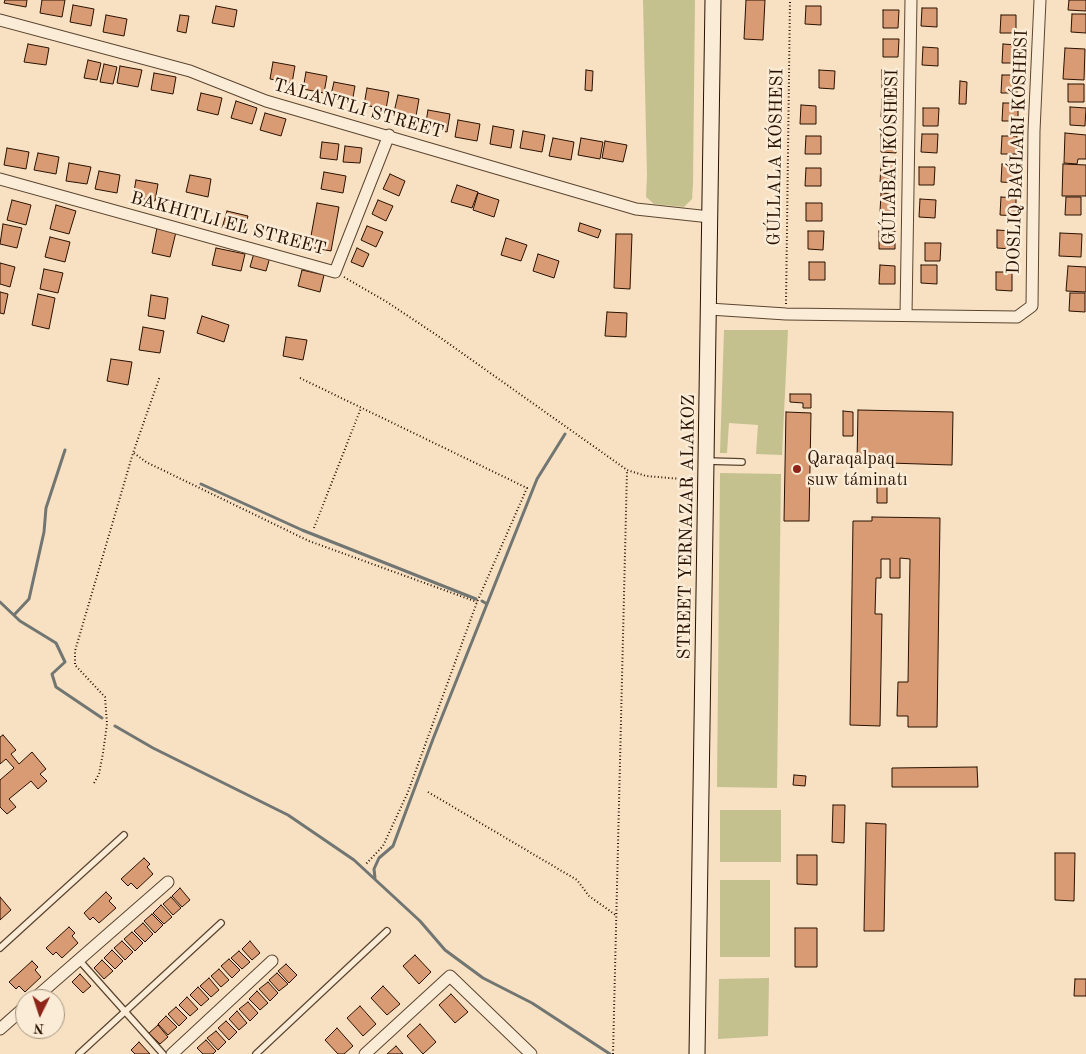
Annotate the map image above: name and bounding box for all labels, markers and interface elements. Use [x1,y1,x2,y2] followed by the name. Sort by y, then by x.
[1003,29,1033,275] street label: DOSLIQ BAǴLARI KÓSHESI
[764,68,788,246] street label: GÚLLALA KÓSHESI
[879,69,903,245] street label: GÚLABAT KÓSHESI
[270,74,446,144] street label: TALANTLI STREET
[128,187,328,261] street label: BAKHITLI EL STREET
[674,394,700,660] street label: STREET YERNAZAR ALAKOZ
[807,448,908,490] place label: Qaraqalpaq suw táminatı
[791,463,803,475] marker: Qaraqalpaq suw táminatı
[15,989,65,1039] north arrow
[33,1021,45,1035] text: N

